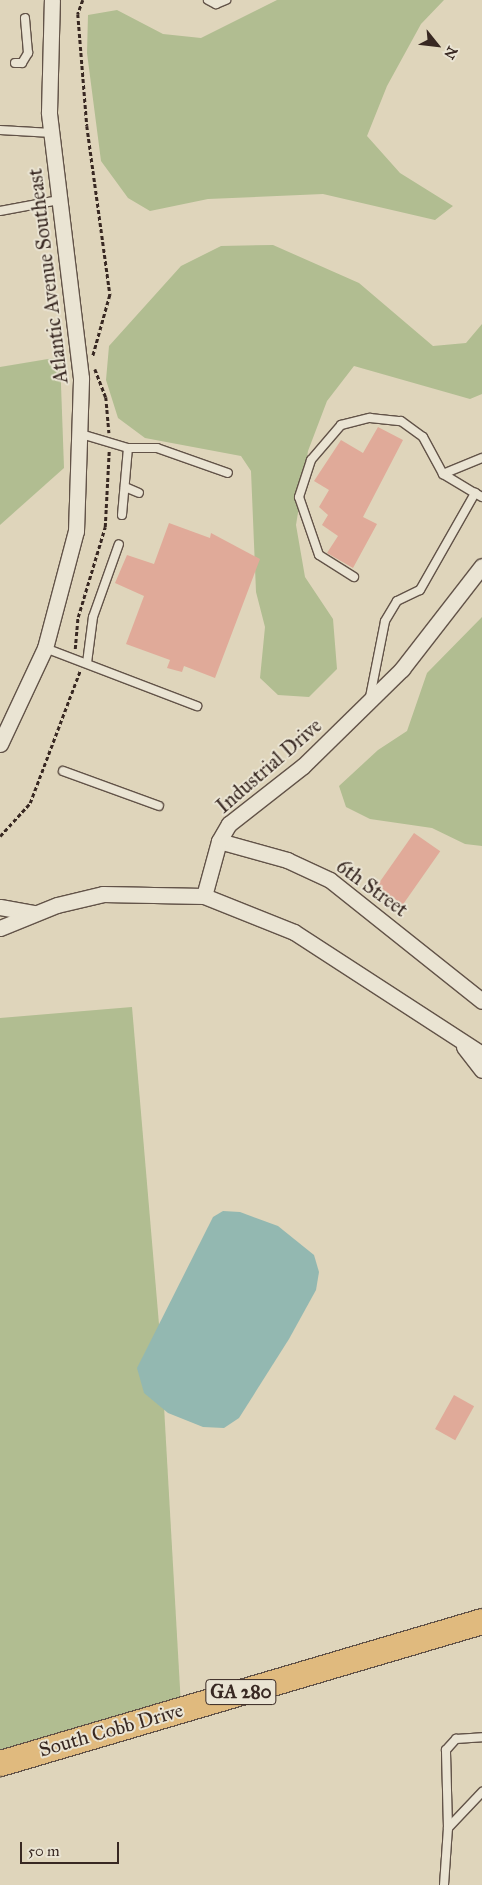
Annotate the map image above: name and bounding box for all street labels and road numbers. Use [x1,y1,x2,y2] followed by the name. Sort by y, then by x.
[23,167,73,385] street label: Atlantic Avenue Southeast
[211,714,327,818] street label: Industrial Drive
[332,854,412,922] street label: 6th Street
[205,1675,277,1708] road number: GA 280
[36,1698,186,1762] street label: South Cobb Drive

